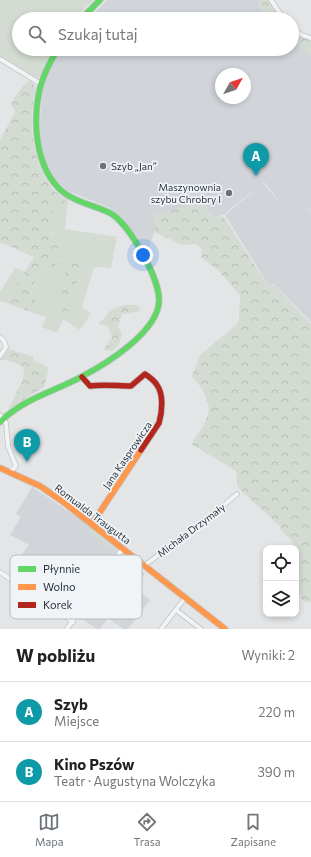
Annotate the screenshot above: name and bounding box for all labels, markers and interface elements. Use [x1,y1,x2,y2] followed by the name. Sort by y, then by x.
[12,12,299,56] search box
[26,23,48,45] icon: search
[58,25,138,43] text: Szukaj tutaj
[215,68,251,104] north arrow
[243,143,269,176] pin: A
[111,160,157,172] place label: Szyb „Jan”
[98,161,108,171] marker: Szyb „Jan”
[151,181,221,205] place label: Maszynownia szybu Chrobry I
[224,188,234,198] marker: Maszynownia szybu Chrobry I
[133,245,153,265] your location
[100,419,154,491] street label: Jana Kasprowicza
[14,429,40,462] pin: B
[53,482,133,546] street label: Romualda Traugutta
[155,501,227,559] street label: Michała Drzymały
[263,545,299,617] map controls
[263,545,299,581] button: locate
[10,555,142,619] legend
[43,562,80,575] text: Płynnie
[43,580,76,593] text: Wolno
[263,581,299,617] button: layers
[43,598,73,611] text: Korek
[16,645,95,666] text: W pobliżu
[241,647,295,663] text: Wyniki: 2
[54,695,88,713] text: Szyb
[24,704,34,720] text: A
[258,704,295,720] text: 220 m
[54,713,99,729] text: Miejsce
[54,755,134,773] text: Kino Pszów
[25,764,33,780] text: B
[257,764,295,780] text: 390 m
[54,773,216,789] text: Teatr · Augustyna Wolczyka
[35,811,63,848] tab: Mapa
[134,811,161,848] tab: Trasa
[231,811,276,848] tab: Zapisane

